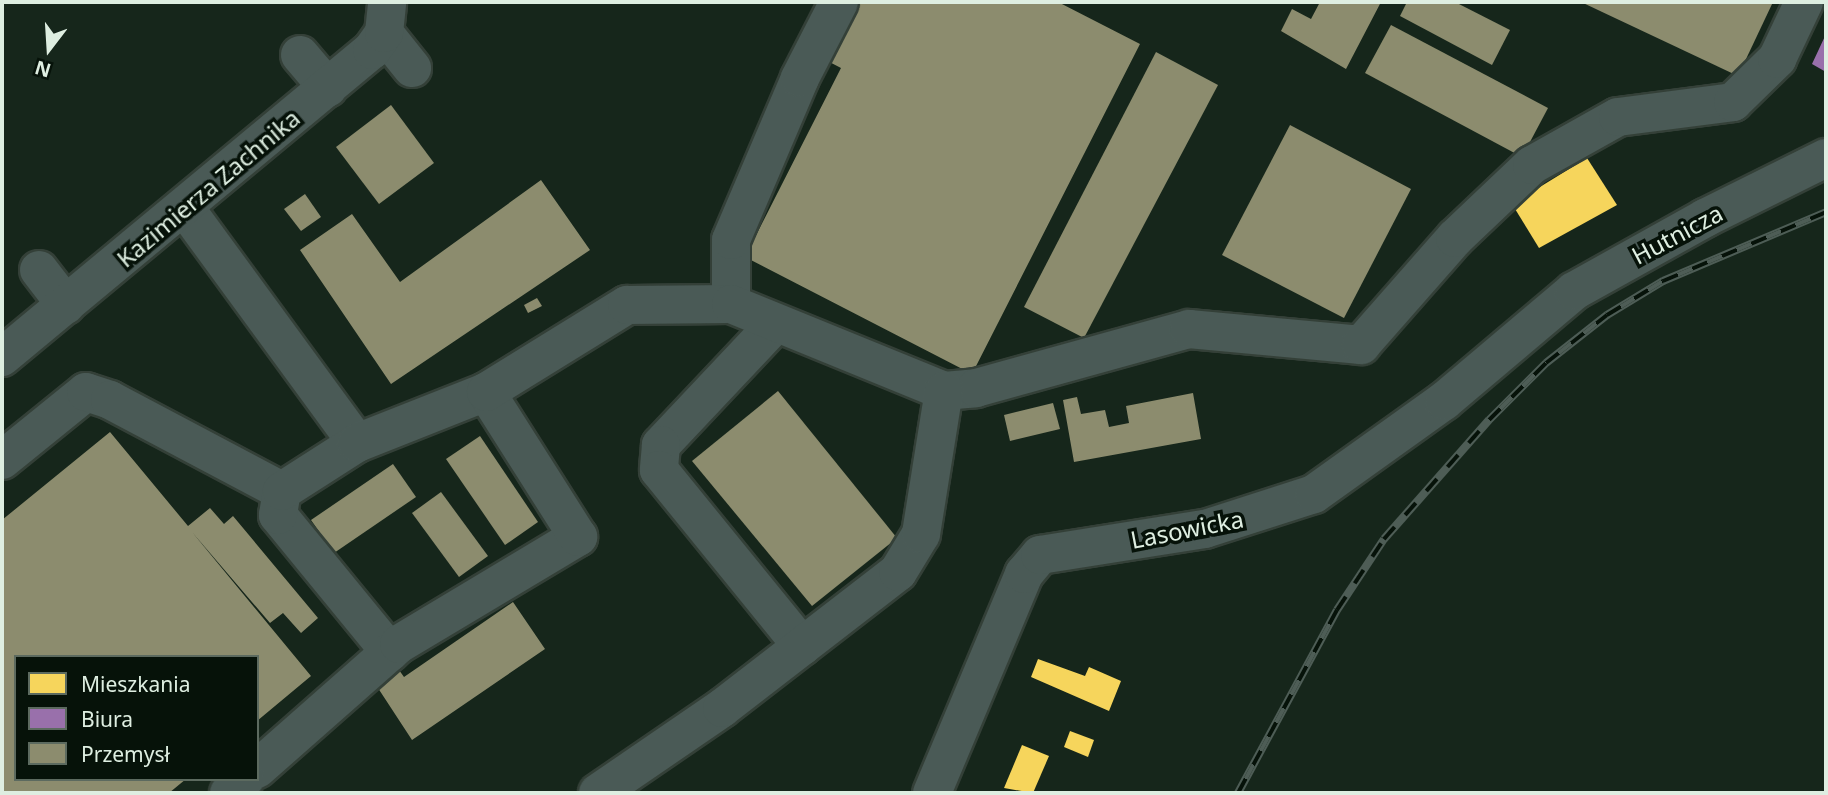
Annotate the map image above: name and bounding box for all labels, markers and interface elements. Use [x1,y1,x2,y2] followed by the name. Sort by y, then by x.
[14,14,84,84] north arrow
[32,54,54,84] text: N
[111,103,305,273] street label: Kazimierza Zachnika
[1627,198,1727,270] street label: Hutnicza
[1128,504,1246,554] street label: Lasowicka
[14,655,259,781] legend
[81,670,190,698] text: Mieszkania
[81,705,133,733] text: Biura
[81,740,170,768] text: Przemysł

